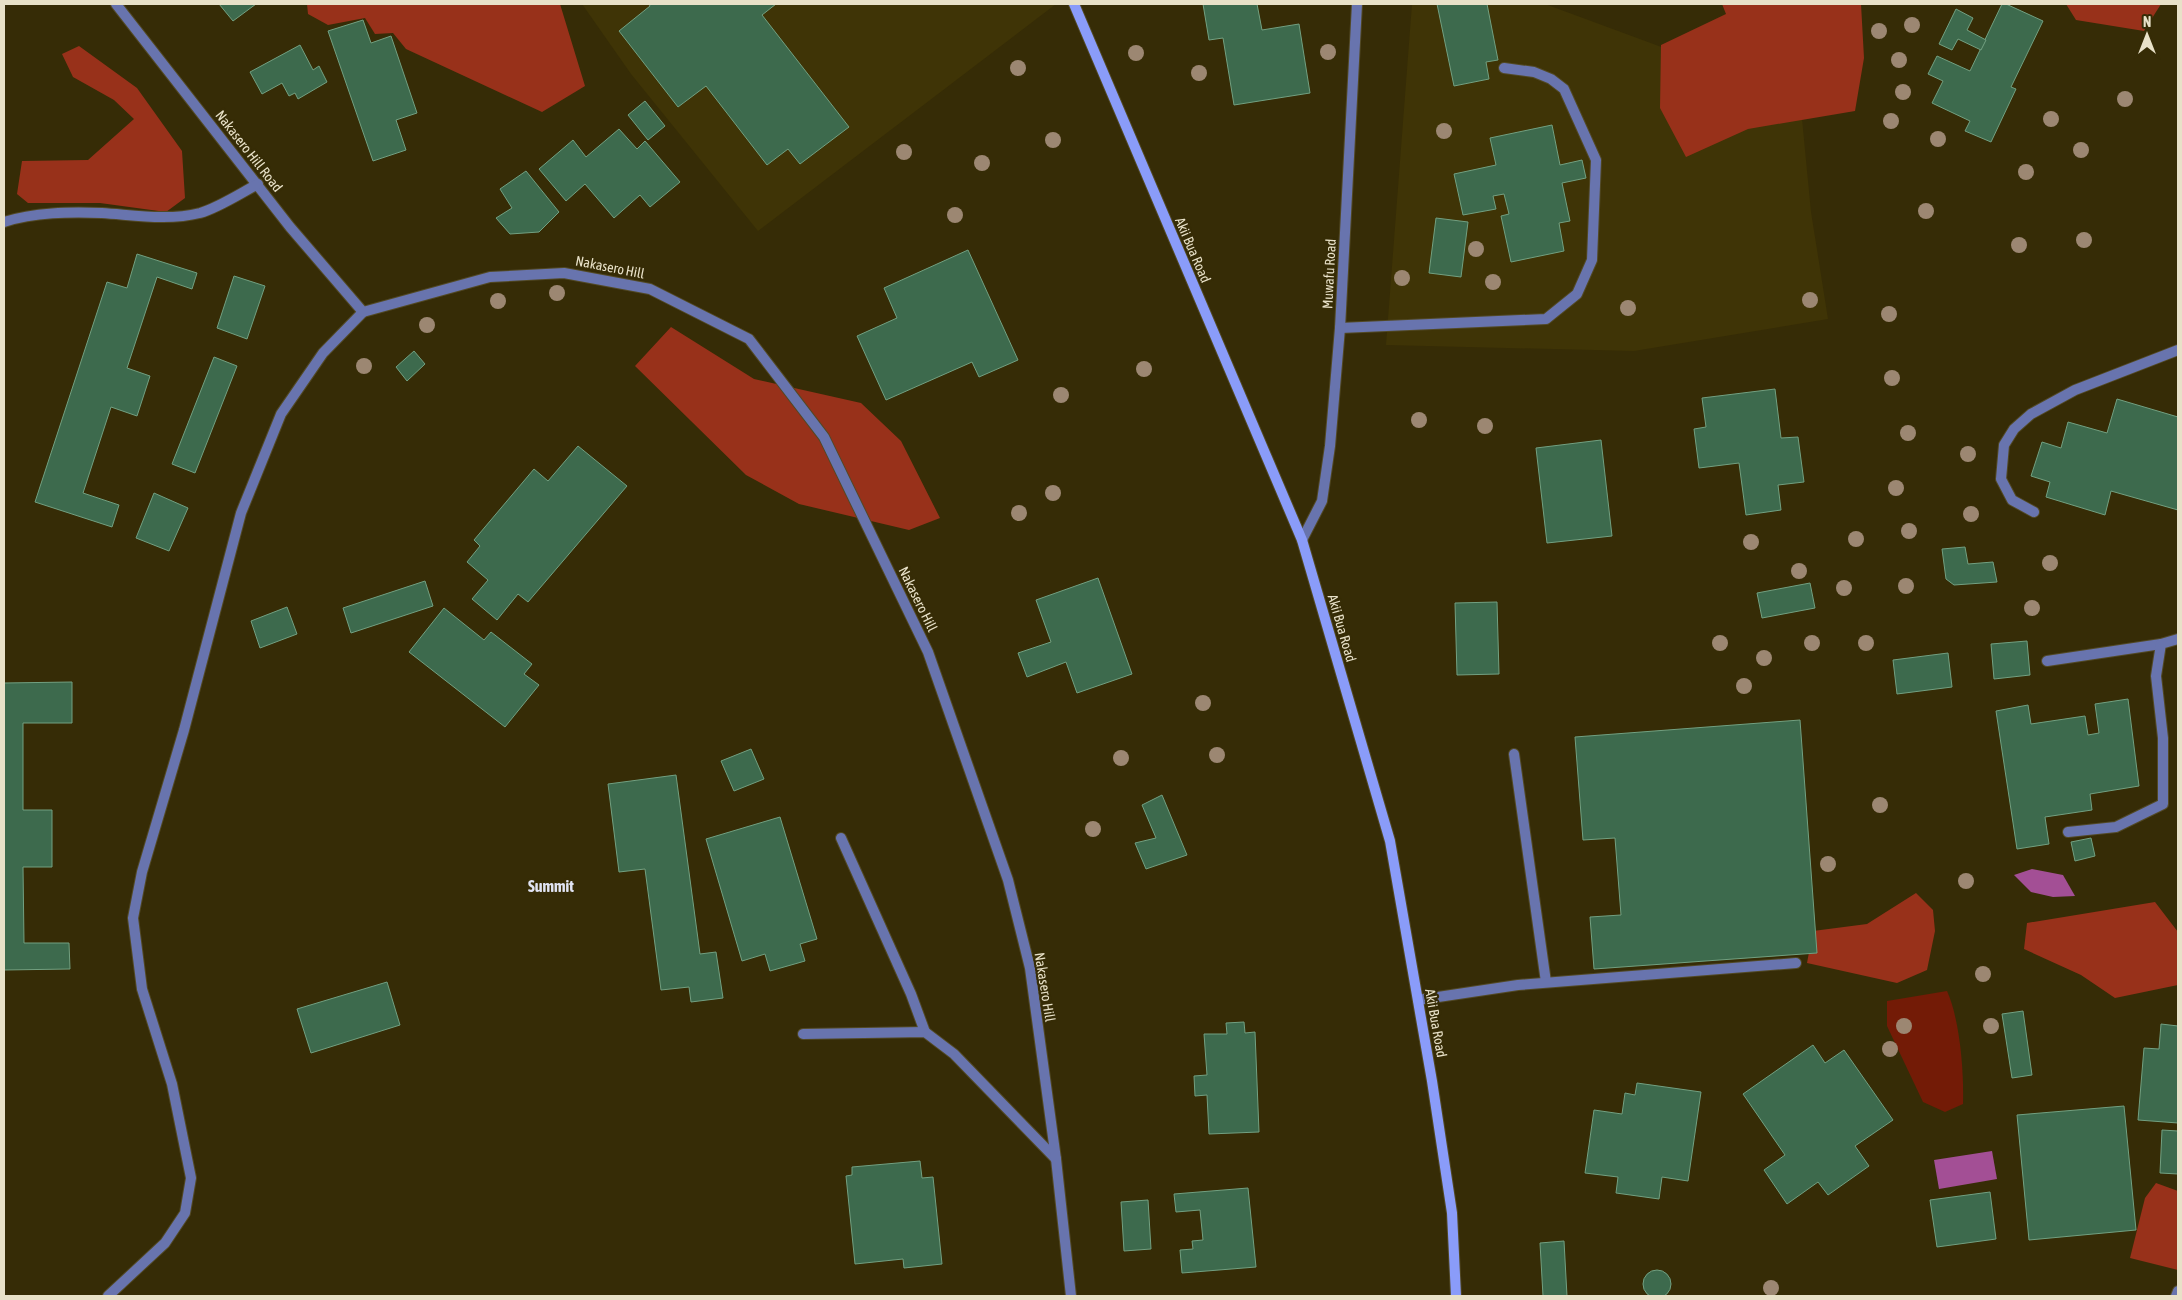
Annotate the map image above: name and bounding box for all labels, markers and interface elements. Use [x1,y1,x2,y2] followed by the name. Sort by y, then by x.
[2122,10,2172,60] north arrow
[2143,14,2151,30] text: N
[212,107,286,195] street label: Nakasero Hill Road
[1172,215,1214,285] street label: Akii Bua Road
[1319,239,1339,309] street label: Muwafu Road
[574,252,646,282] street label: Nakasero Hill
[895,564,941,634] street label: Nakasero Hill
[1325,592,1359,664] street label: Akii Bua Road
[528,877,574,895] district label: Summit
[1032,951,1058,1023] street label: Nakasero Hill
[1422,987,1450,1059] street label: Akii Bua Road

